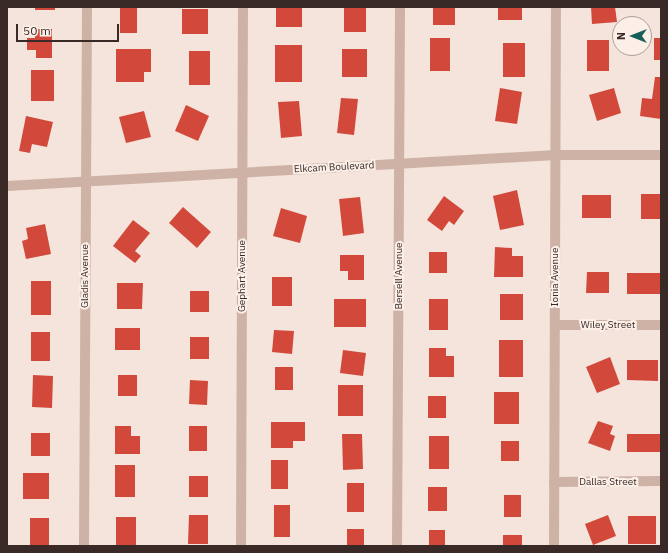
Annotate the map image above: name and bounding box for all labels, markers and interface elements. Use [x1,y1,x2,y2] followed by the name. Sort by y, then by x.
[18,16,121,42] scale bar
[612,16,652,56] north arrow
[23,23,51,38] text: 50 m
[614,32,628,40] text: N
[293,159,375,175] street label: Elkcam Boulevard
[236,240,248,312] street label: Gephart Avenue
[393,242,405,310] street label: Bersell Avenue
[79,244,91,308] street label: Gladis Avenue
[549,248,561,306] street label: Ionia Avenue
[581,319,635,331] street label: Wiley Street
[579,476,637,488] street label: Dallas Street

